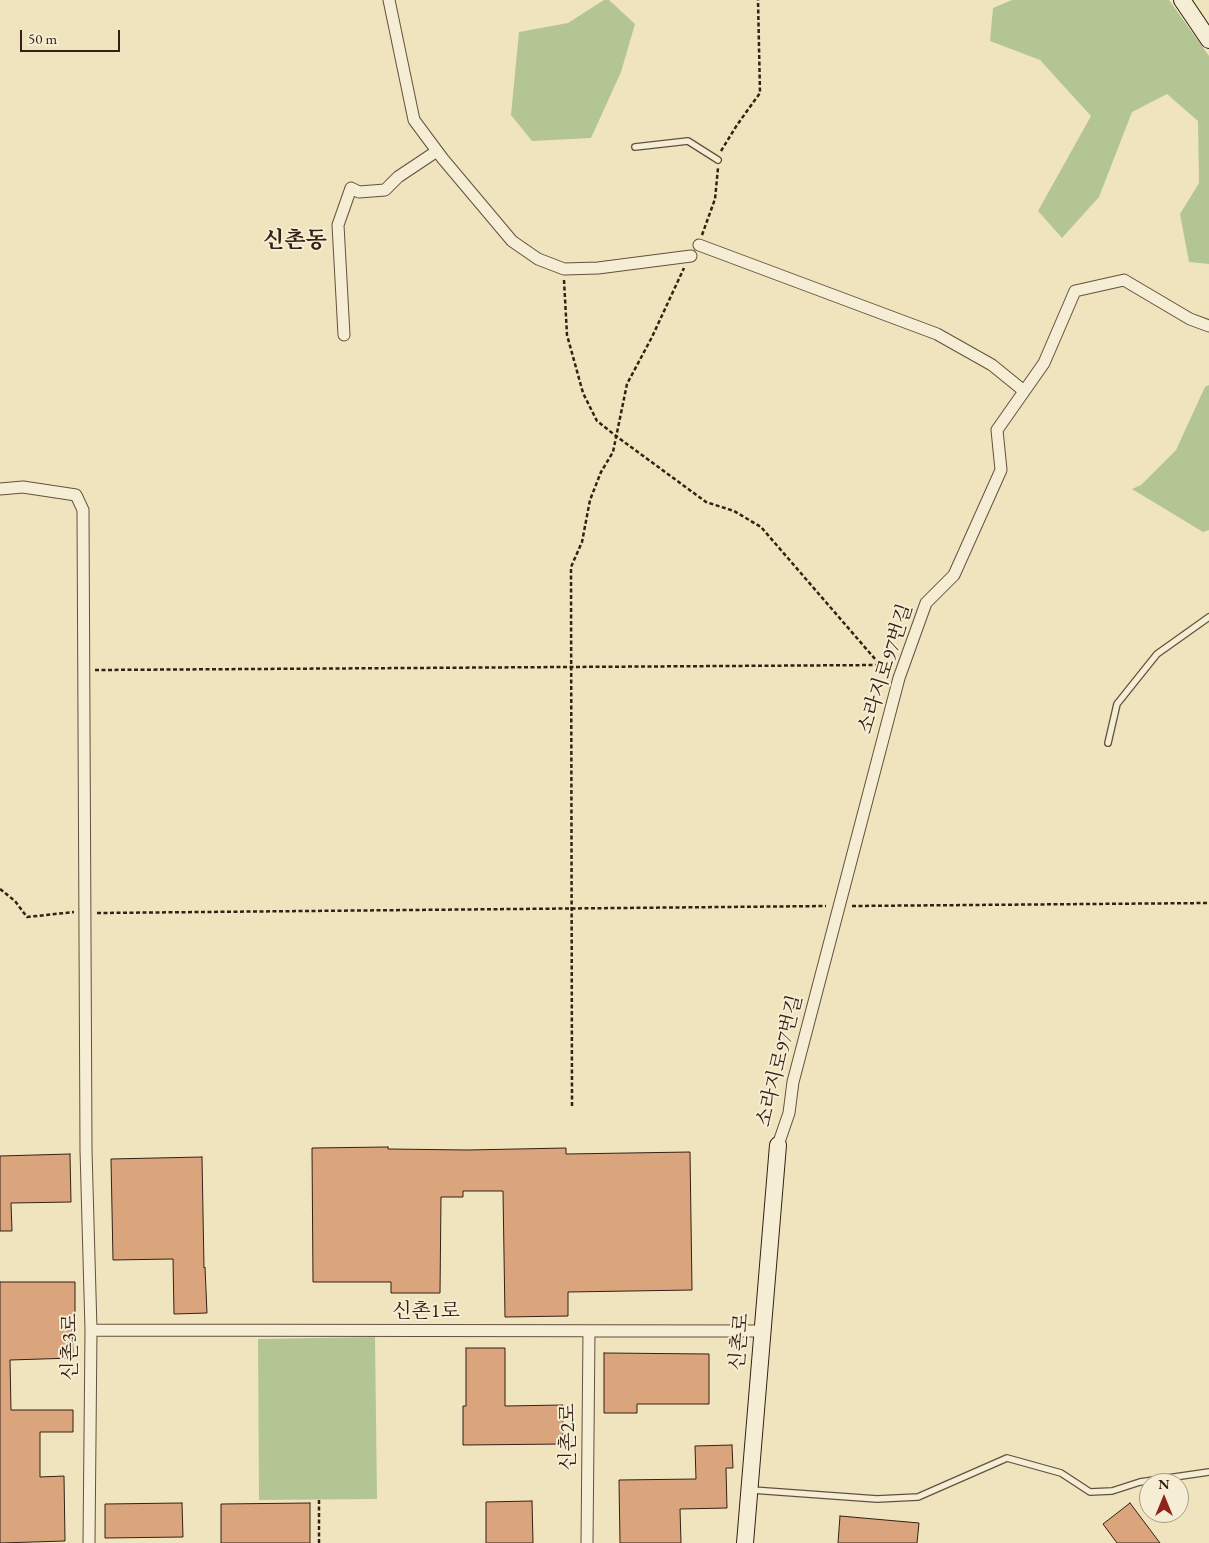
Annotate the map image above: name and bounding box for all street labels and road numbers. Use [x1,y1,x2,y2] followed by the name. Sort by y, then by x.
[854,601,918,737] street label: 소라지로97번길
[752,993,808,1129] street label: 소라지로97번길
[392,1300,460,1324] street label: 신촌1로
[726,1312,754,1372] street label: 신촌로
[59,1313,83,1381] street label: 신촌3로
[557,1403,581,1471] street label: 신촌2로

